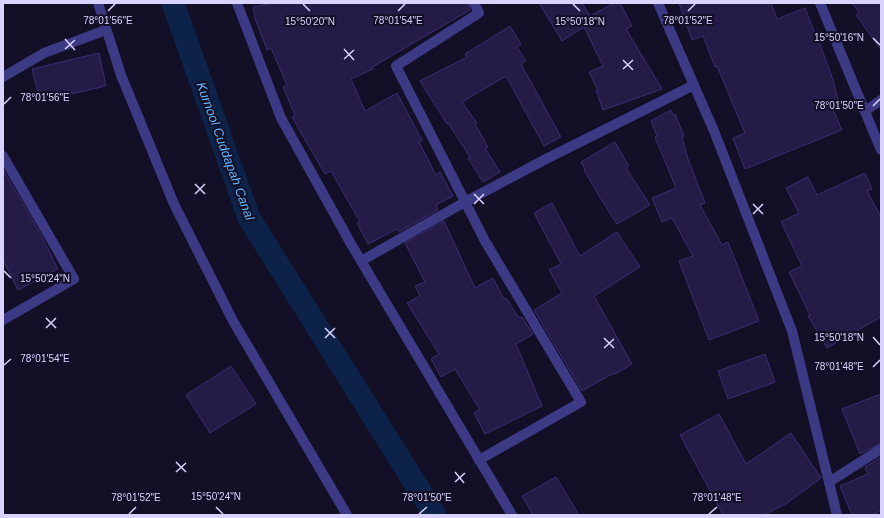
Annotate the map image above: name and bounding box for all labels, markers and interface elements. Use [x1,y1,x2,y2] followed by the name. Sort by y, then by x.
[83,15,133,26] text: 78°01'56"E
[373,15,423,26] text: 78°01'54"E
[663,15,713,26] text: 78°01'52"E
[285,16,335,27] text: 15°50'20"N
[555,16,605,27] text: 15°50'18"N
[814,32,864,43] text: 15°50'16"N
[194,80,258,223] water label: Kurnool Cuddapah Canal
[20,92,70,103] text: 78°01'56"E
[814,100,864,111] text: 78°01'50"E
[20,273,70,284] text: 15°50'24"N
[814,332,864,343] text: 15°50'18"N
[20,353,70,364] text: 78°01'54"E
[814,361,864,372] text: 78°01'48"E
[191,491,241,502] text: 15°50'24"N
[111,492,161,503] text: 78°01'52"E
[402,492,452,503] text: 78°01'50"E
[692,492,742,503] text: 78°01'48"E

